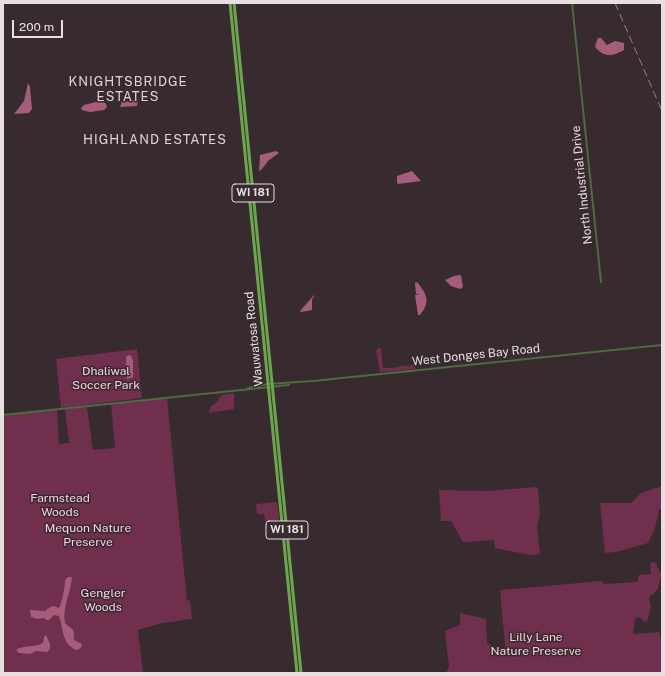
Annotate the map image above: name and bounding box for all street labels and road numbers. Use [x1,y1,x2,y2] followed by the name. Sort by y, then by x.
[569,125,595,245] street label: North Industrial Drive
[232,184,274,202] road number: WI 181
[242,291,266,387] street label: Wauwatosa Road
[411,341,541,369] street label: West Donges Bay Road
[266,521,308,539] road number: WI 181

